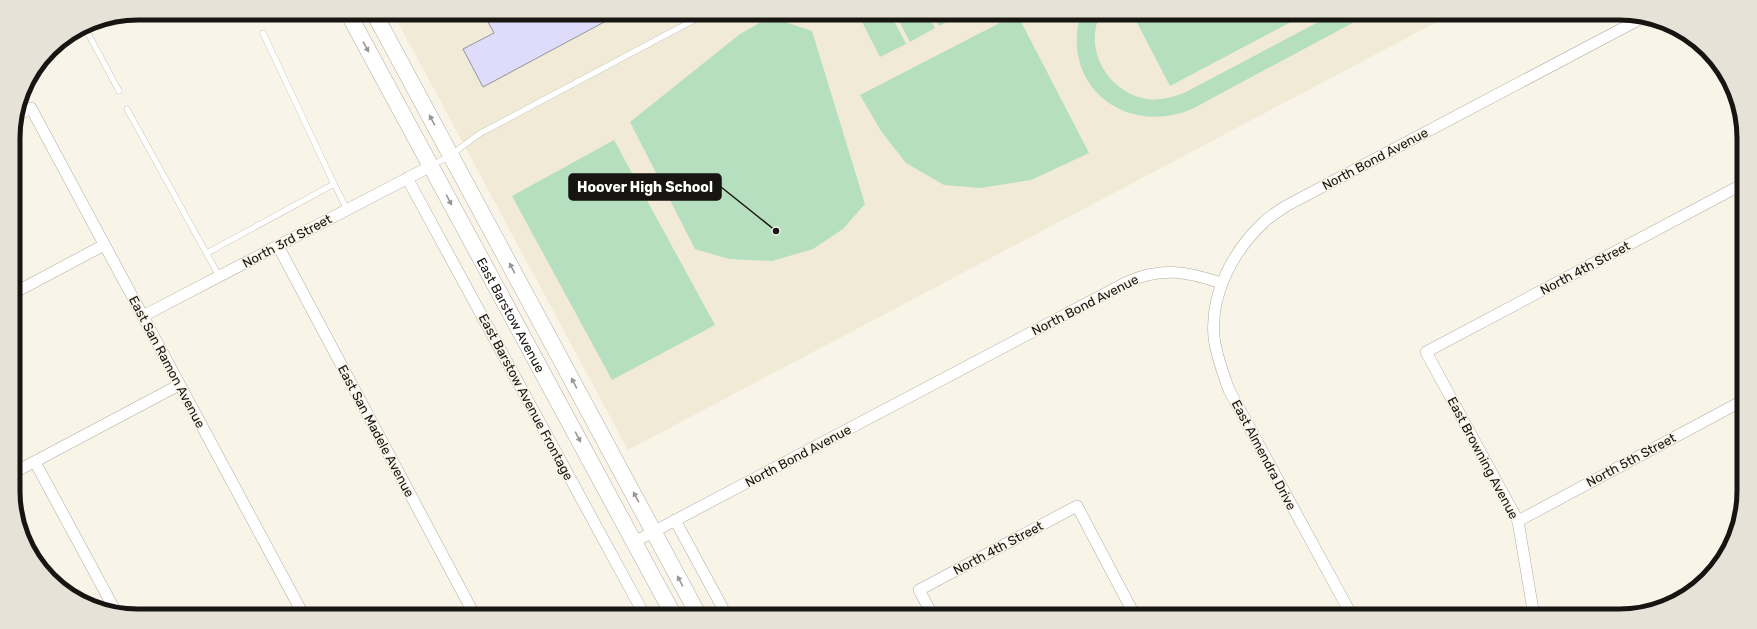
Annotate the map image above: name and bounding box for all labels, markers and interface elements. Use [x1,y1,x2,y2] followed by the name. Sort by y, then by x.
[363,41,370,53] one-way arrow
[429,114,436,126] one-way arrow
[1319,125,1431,193] street label: North Bond Avenue
[569,174,721,200] callout: Hoover High School
[577,179,713,196] text: Hoover High School
[446,194,453,206] one-way arrow
[240,211,334,271] street label: North 3rd Street
[1538,238,1632,298] street label: North 4th Street
[474,255,548,375] street label: East Barstow Avenue
[509,262,515,274] one-way arrow
[1029,272,1141,338] street label: North Bond Avenue
[126,293,208,431] street label: East San Ramon Avenue
[475,311,576,483] street label: East Barstow Avenue Frontage
[335,362,417,500] street label: East San Madele Avenue
[571,377,577,388] one-way arrow
[1444,394,1522,522] street label: East Browning Avenue
[1229,397,1299,513] street label: East Almendra Drive
[742,422,854,490] street label: North Bond Avenue
[1584,430,1678,490] street label: North 5th Street
[575,431,581,443] one-way arrow
[632,491,639,503] one-way arrow
[951,518,1045,578] street label: North 4th Street
[677,576,684,587] one-way arrow

